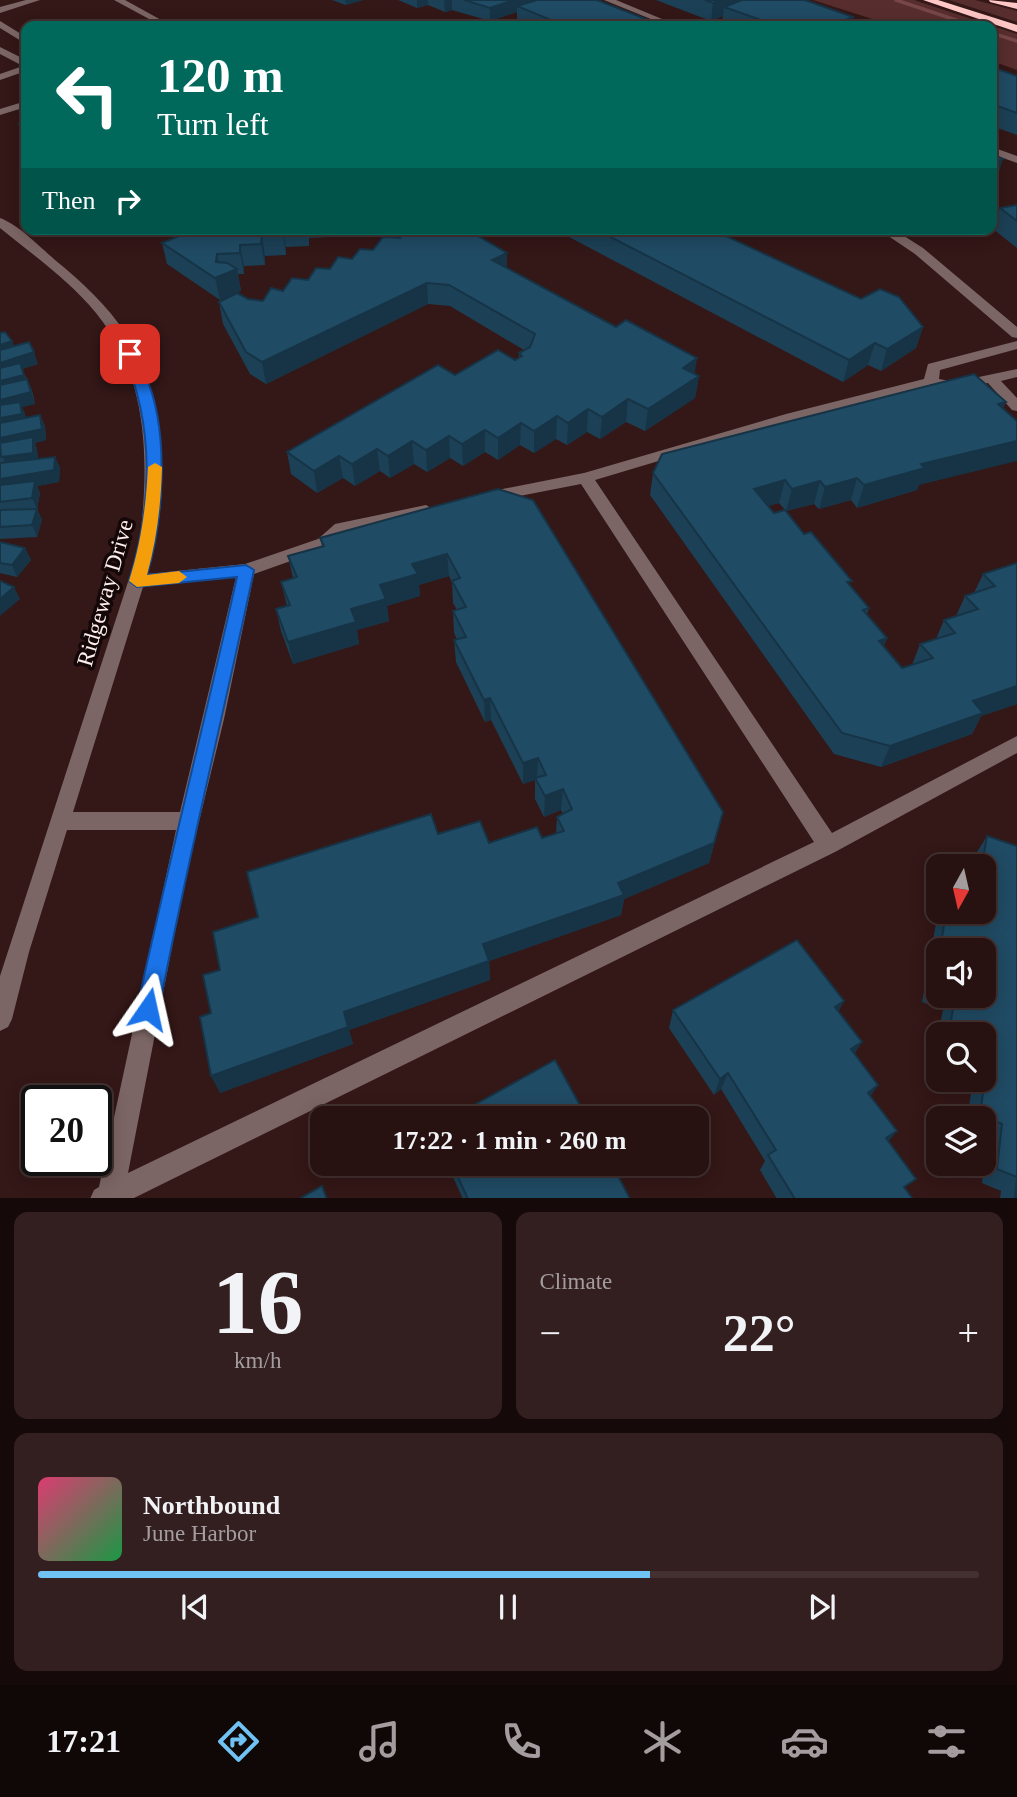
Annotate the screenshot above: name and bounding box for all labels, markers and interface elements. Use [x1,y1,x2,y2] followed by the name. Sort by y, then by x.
[157,48,284,103] text: 120 m
[42,49,133,140] icon: left
[157,106,269,142] text: Turn left
[109,182,147,220] icon: right
[42,186,95,215] text: Then
[100,324,160,384] pin
[111,335,149,373] icon: arrive
[72,517,138,669] street label: Ridgeway Drive
[926,854,996,924] north arrow
[926,854,996,1176] map controls
[926,938,996,1008] button: sound
[111,972,185,1046] position arrow
[926,1022,996,1092] button: search
[21,1085,112,1176] speed limit sign: 20
[926,1106,996,1176] button: layers
[393,1126,627,1155] text: 17:22 · 1 min · 260 m
[212,1252,303,1353] text: 16
[540,1269,612,1294] text: Climate
[723,1305,796,1362] text: 22°
[540,1312,561,1354] text: −
[958,1312,979,1354] text: +
[234,1348,281,1373] text: km/h
[143,1491,280,1520] text: Northbound
[143,1521,256,1546] text: June Harbor
[176,1588,214,1626] icon: previous
[489,1588,527,1626] icon: pause
[803,1588,841,1626] icon: next
[214,1717,263,1766] icon: directions
[355,1717,404,1766] icon: music
[497,1717,546,1766] icon: phone
[638,1717,687,1766] icon: climate
[780,1717,829,1766] icon: car
[922,1717,971,1766] icon: filters
[46,1723,121,1759] text: 17:21

